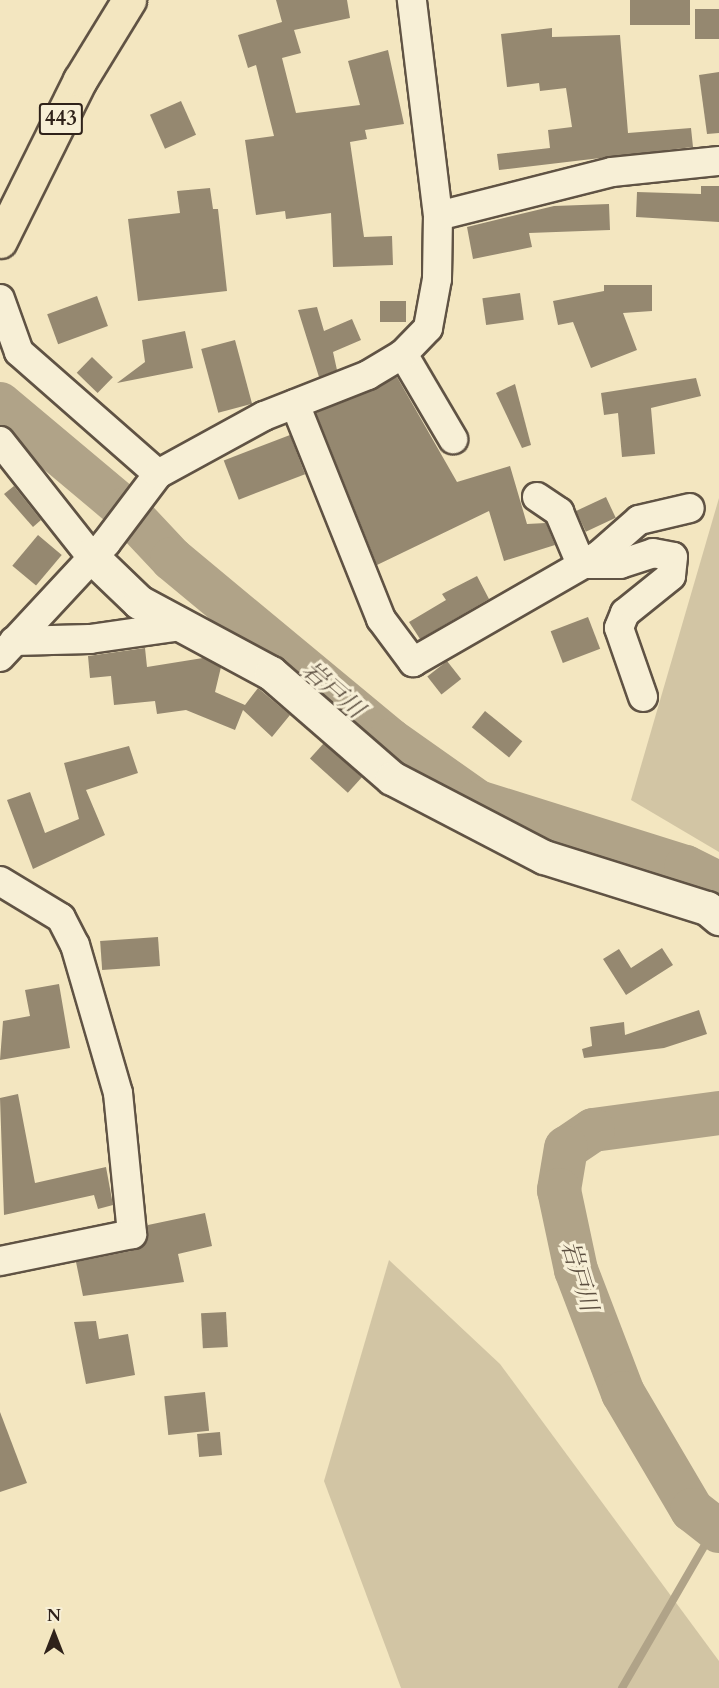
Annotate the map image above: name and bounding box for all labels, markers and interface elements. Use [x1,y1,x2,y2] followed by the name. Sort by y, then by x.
[38,101,84,137] road number: 443
[296,656,370,724] water label: 岩戸川
[555,1237,603,1315] water label: 岩戸川
[24,1604,84,1664] north arrow
[47,1605,61,1627] text: N

